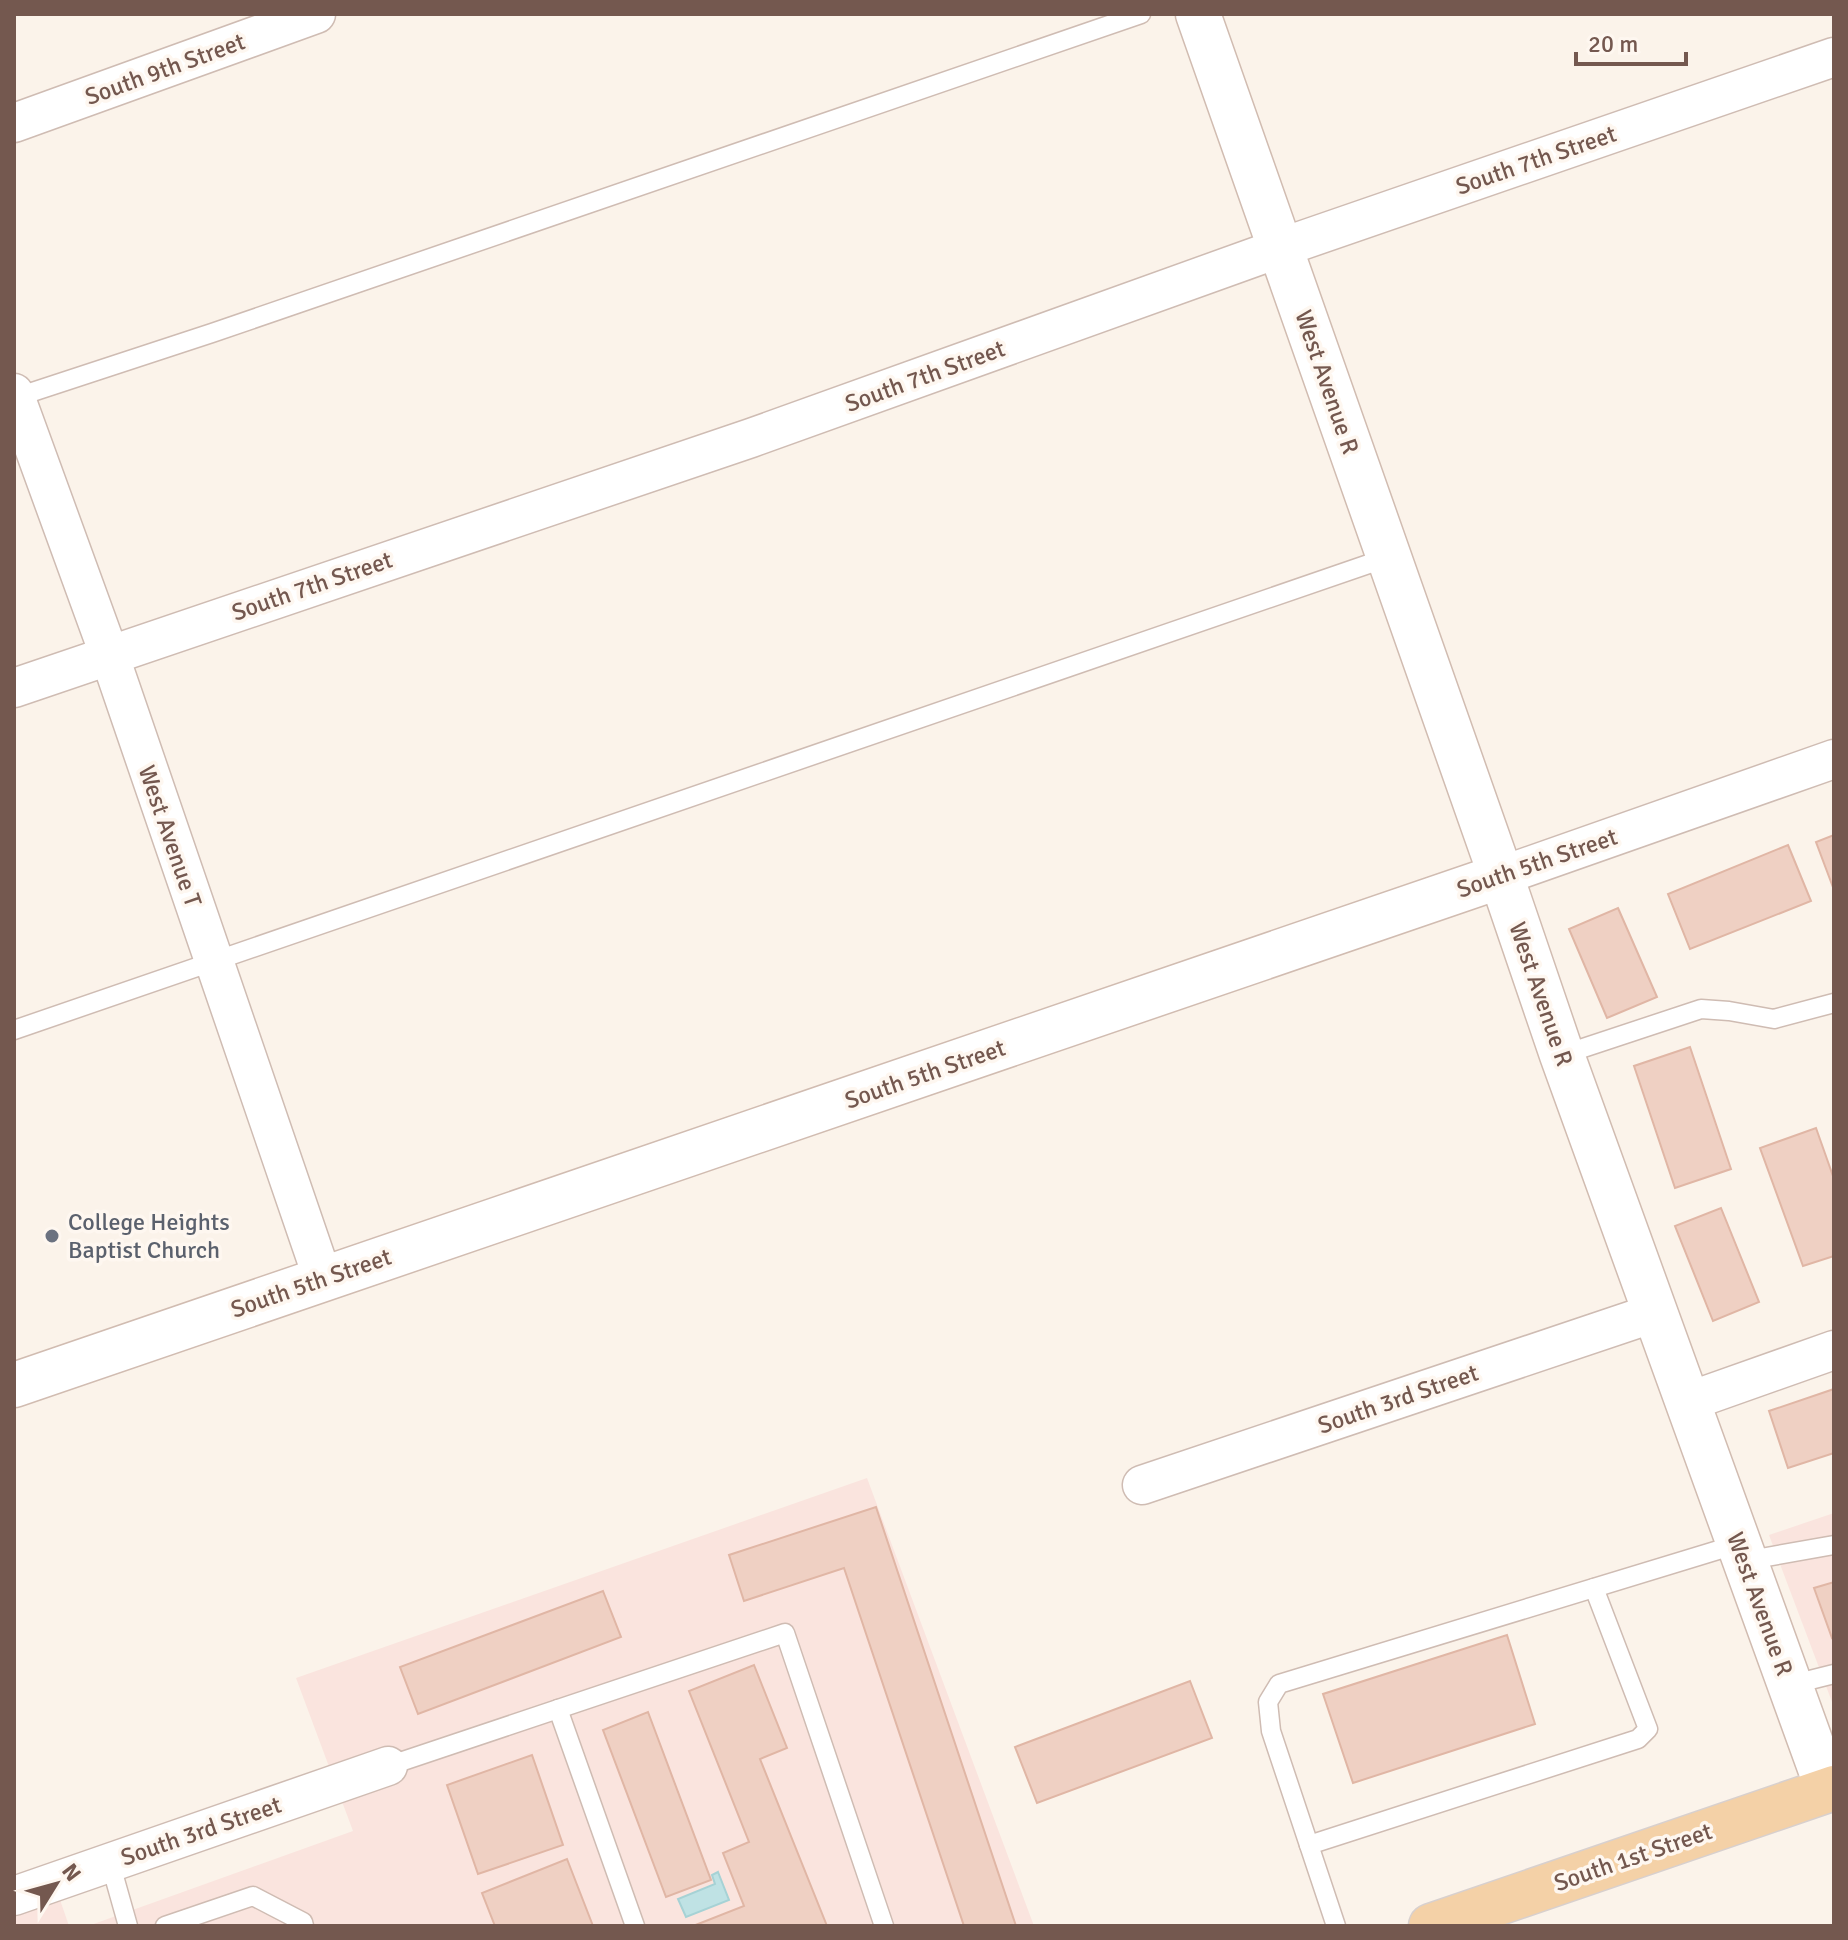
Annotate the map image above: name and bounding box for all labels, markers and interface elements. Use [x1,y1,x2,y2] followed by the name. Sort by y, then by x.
[1576,16,1686,66] scale bar
[81,26,249,112] street label: South 9th Street
[1588,29,1638,59] text: 20 m
[1452,118,1620,202] street label: South 7th Street
[1288,306,1366,458] street label: West Avenue R
[841,333,1009,419] street label: South 7th Street
[228,544,396,628] street label: South 7th Street
[132,761,208,911] street label: West Avenue T
[1453,821,1621,905] street label: South 5th Street
[1502,918,1580,1070] street label: West Avenue R
[841,1032,1009,1116] street label: South 5th Street
[68,1207,230,1265] place label: College Heights Baptist Church
[43,1227,61,1245] marker: College Heights Baptist Church
[227,1241,395,1325] street label: South 5th Street
[1314,1358,1482,1440] street label: South 3rd Street
[1720,1528,1800,1680] street label: West Avenue R
[117,1790,285,1872] street label: South 3rd Street
[1550,1816,1716,1898] street label: South 1st Street
[16,1844,96,1924] north arrow
[56,1858,87,1887] text: N

